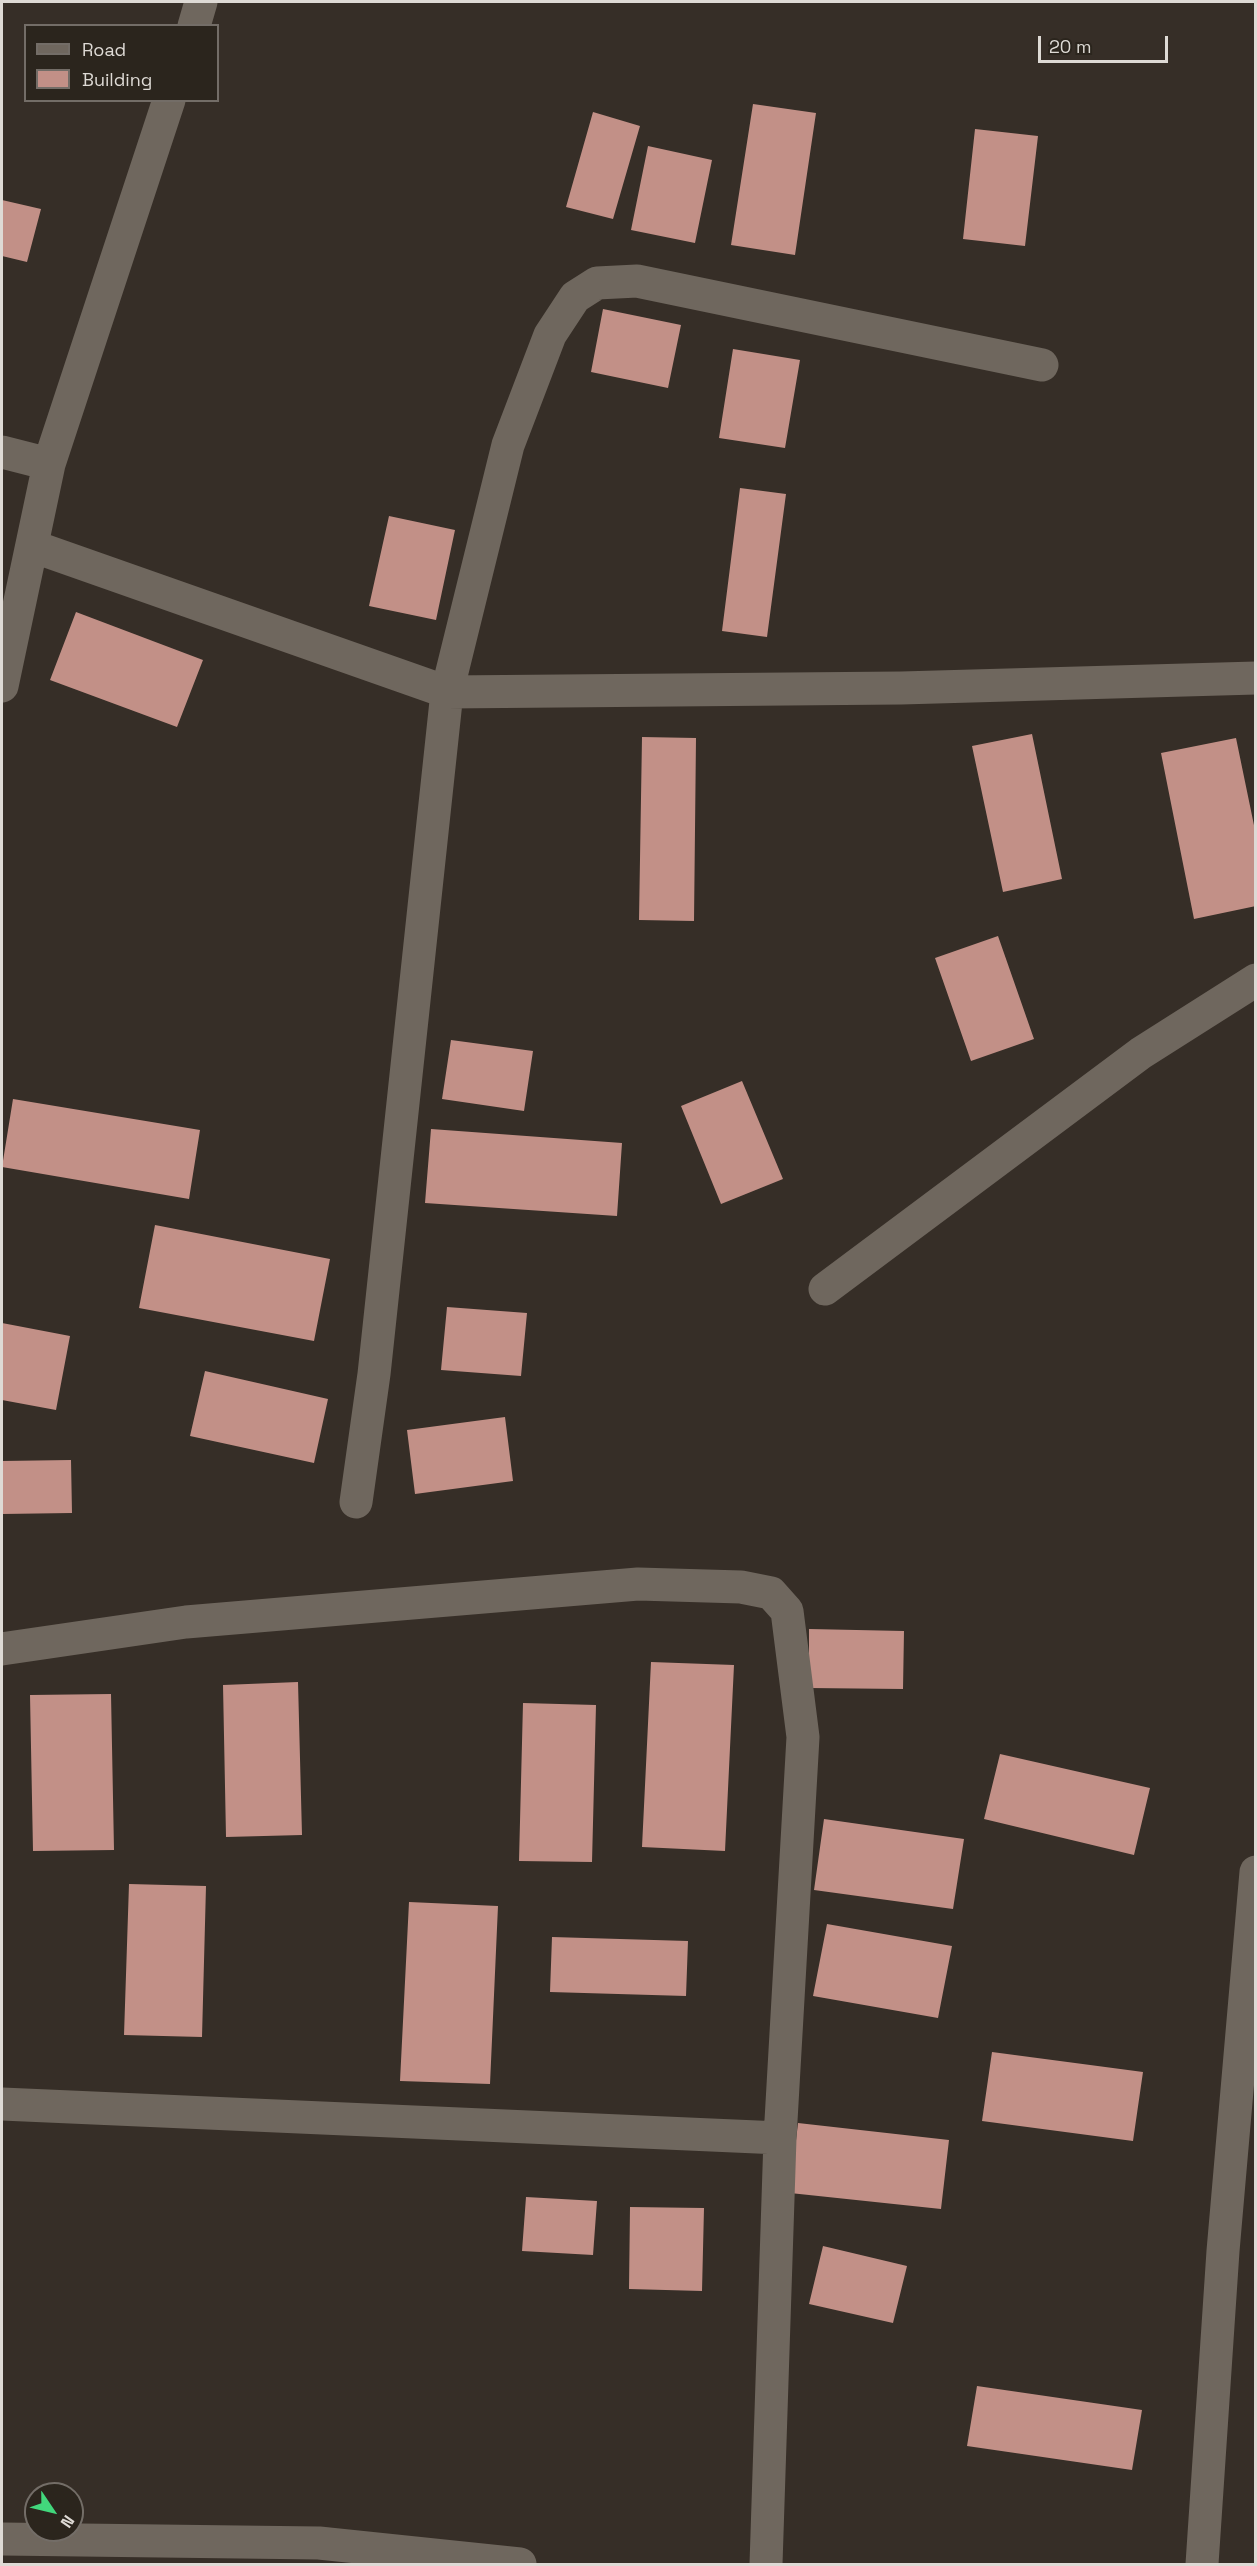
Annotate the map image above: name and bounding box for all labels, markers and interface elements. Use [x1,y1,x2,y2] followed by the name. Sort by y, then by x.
[24,24,219,102] legend
[1041,24,1172,62] scale bar
[1049,35,1092,58] text: 20 m
[82,38,126,61] text: Road
[82,68,152,91] text: Building
[24,2482,84,2542] north arrow
[56,2511,79,2532] text: N

